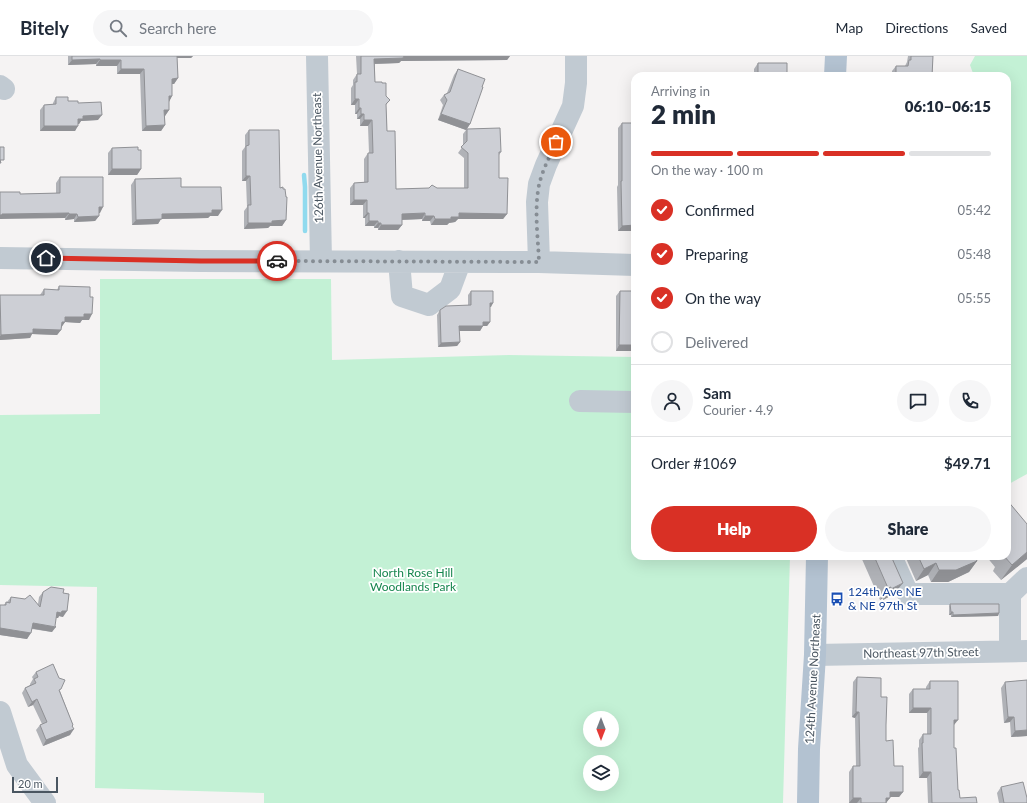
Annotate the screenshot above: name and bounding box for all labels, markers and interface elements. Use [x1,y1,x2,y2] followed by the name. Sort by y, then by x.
[93,10,373,46] search box
[20,16,69,39] text: Bitely
[107,17,129,39] icon: search
[139,19,216,37] text: Search here
[836,19,863,36] text: Map
[885,19,948,36] text: Directions
[970,19,1007,36] text: Saved
[651,83,710,99] text: Arriving in
[309,92,326,223] street label: 126th Avenue Northeast
[905,97,991,115] text: 06:10–06:15
[651,98,716,130] text: 2 min
[539,125,573,159] pin
[545,131,567,153] icon: bag
[651,162,763,178] text: On the way · 100 m
[651,199,673,221] icon: check
[685,201,754,219] text: Confirmed
[958,202,991,218] text: 05:42
[29,241,63,275] pin
[257,241,297,281] courier
[651,243,673,265] icon: check
[685,245,748,263] text: Preparing
[958,246,991,262] text: 05:48
[35,247,57,269] icon: home
[266,250,288,272] icon: car
[651,287,673,309] icon: check
[685,289,761,307] text: On the way
[958,290,991,306] text: 05:55
[685,333,748,351] text: Delivered
[651,380,693,422] button: person
[897,380,939,422] button: chat
[949,380,991,422] button: phone
[703,384,731,402] text: Sam
[703,402,774,418] text: Courier · 4.9
[651,454,737,472] text: Order #1069
[944,454,991,472] text: $49.71
[651,506,817,552] button: Help
[825,506,991,552] button: Share
[370,565,457,594] park label: North Rose Hill Woodlands Park
[848,584,922,613] place label: 124th Ave NE & NE 97th St
[829,591,845,607] bus stop icon: 124th Ave NE & NE 97th St
[802,613,823,744] street label: 124th Avenue Northeast
[863,644,980,661] street label: Northeast 97th Street
[583,711,619,747] north arrow
[583,711,619,791] map controls
[583,755,619,791] button: layers
[12,775,58,794] scale bar
[18,777,43,790] text: 20 m

